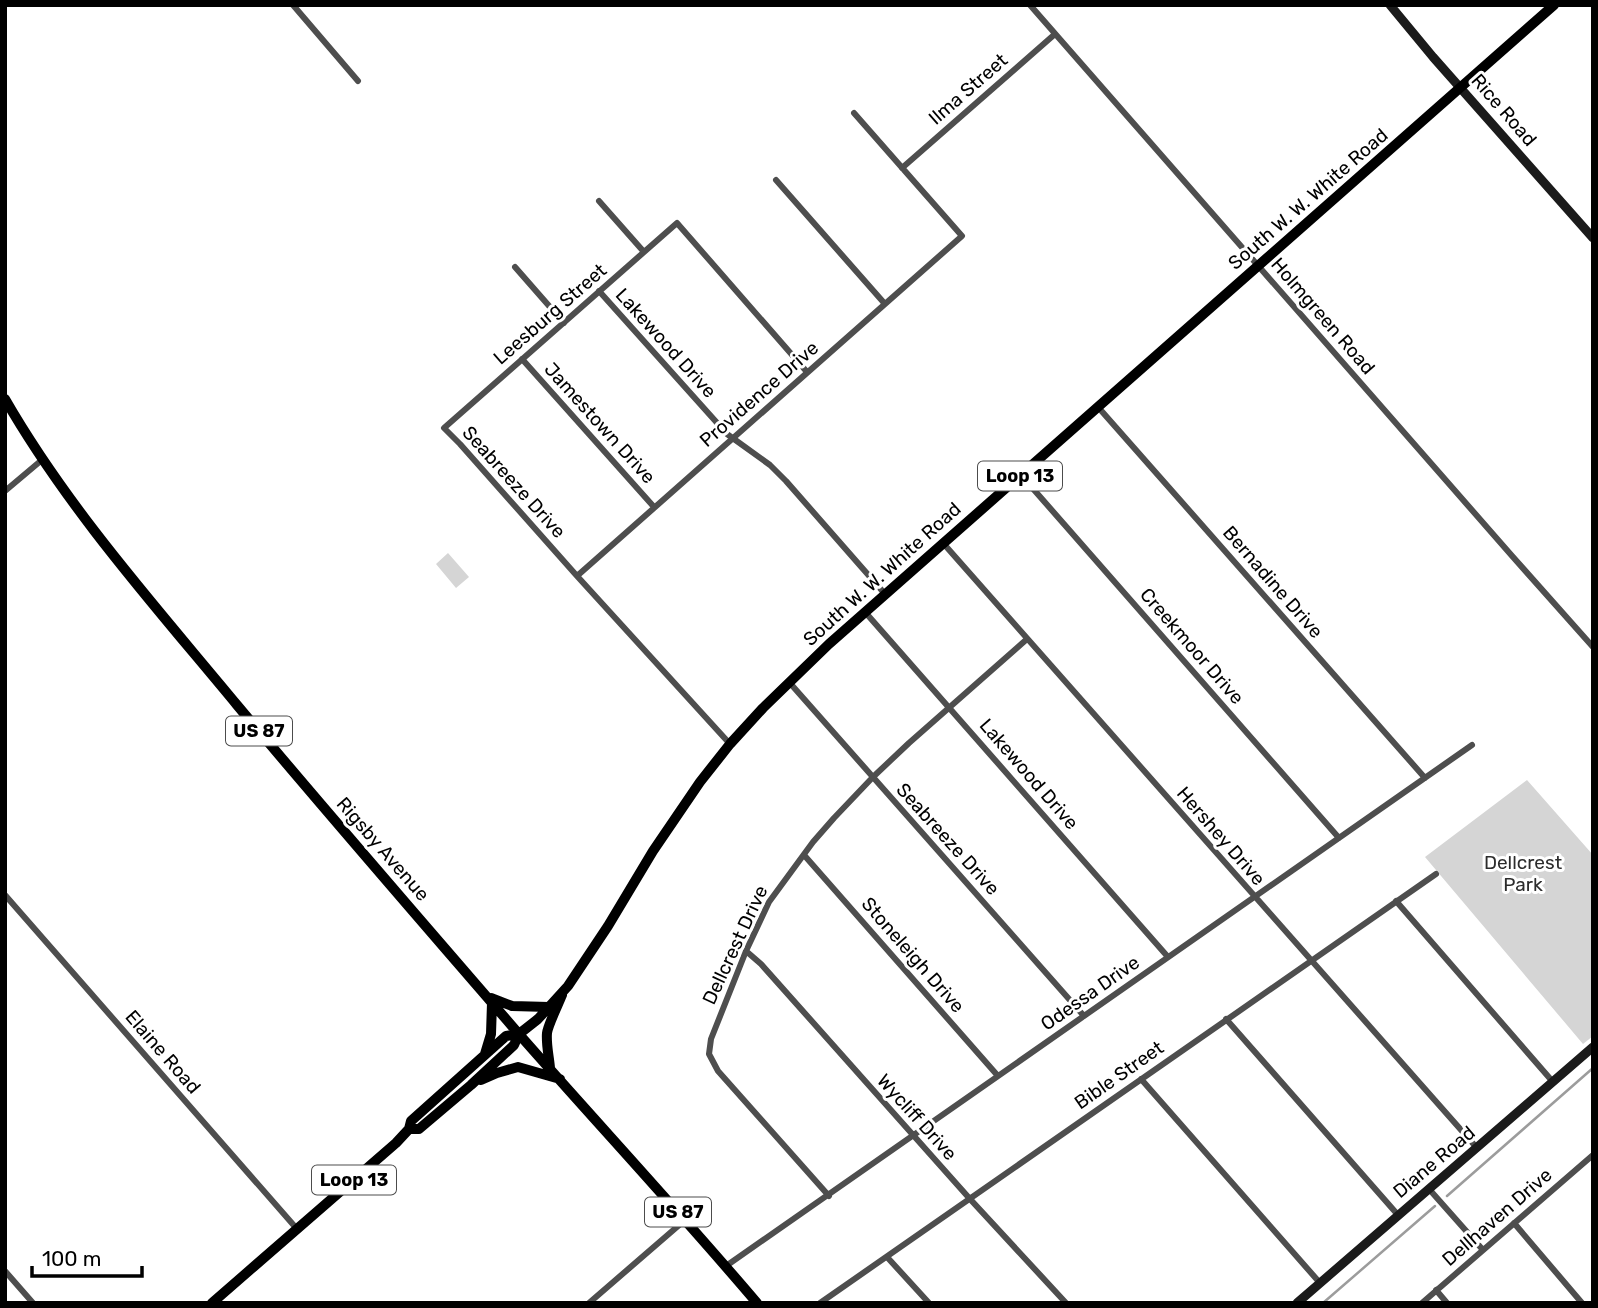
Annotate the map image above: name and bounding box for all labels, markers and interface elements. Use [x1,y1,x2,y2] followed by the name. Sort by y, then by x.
[924,48,1012,129] street label: Ilma Street
[1467,69,1541,151] street label: Rice Road
[1223,123,1393,275] street label: South W. W. White Road
[1266,253,1380,379] street label: Holmgreen Road
[489,258,612,369] street label: Leesburg Street
[611,284,721,402] street label: Lakewood Drive
[695,336,823,452] street label: Providence Drive
[540,358,660,488] street label: Jamestown Drive
[458,421,570,543] street label: Seabreeze Drive
[978,462,1062,490] road number: Loop 13
[799,497,965,651] street label: South W. W. White Road
[1218,521,1328,643] street label: Bernadine Drive
[1135,583,1249,709] street label: Creekmoor Drive
[975,714,1083,834] street label: Lakewood Drive
[226,716,292,746] road number: US 87
[892,778,1004,900] street label: Seabreeze Drive
[1172,782,1270,890] street label: Hershey Drive
[332,793,434,905] street label: Rigsby Avenue
[1484,851,1563,896] park label: Dellcrest Park
[697,882,773,1008] street label: Dellcrest Drive
[857,893,969,1017] street label: Stoneleigh Drive
[1036,951,1144,1035] street label: Odessa Drive
[121,1006,205,1098] street label: Elaine Road
[1070,1036,1168,1114] street label: Bible Street
[872,1069,962,1165] street label: Wycliff Drive
[1388,1121,1480,1203] street label: Diane Road
[1438,1163,1556,1271] street label: Dellhaven Drive
[312,1166,396,1195] road number: Loop 13
[645,1198,711,1226] road number: US 87
[32,1234,142,1278] scale bar
[42,1246,101,1271] text: 100 m

